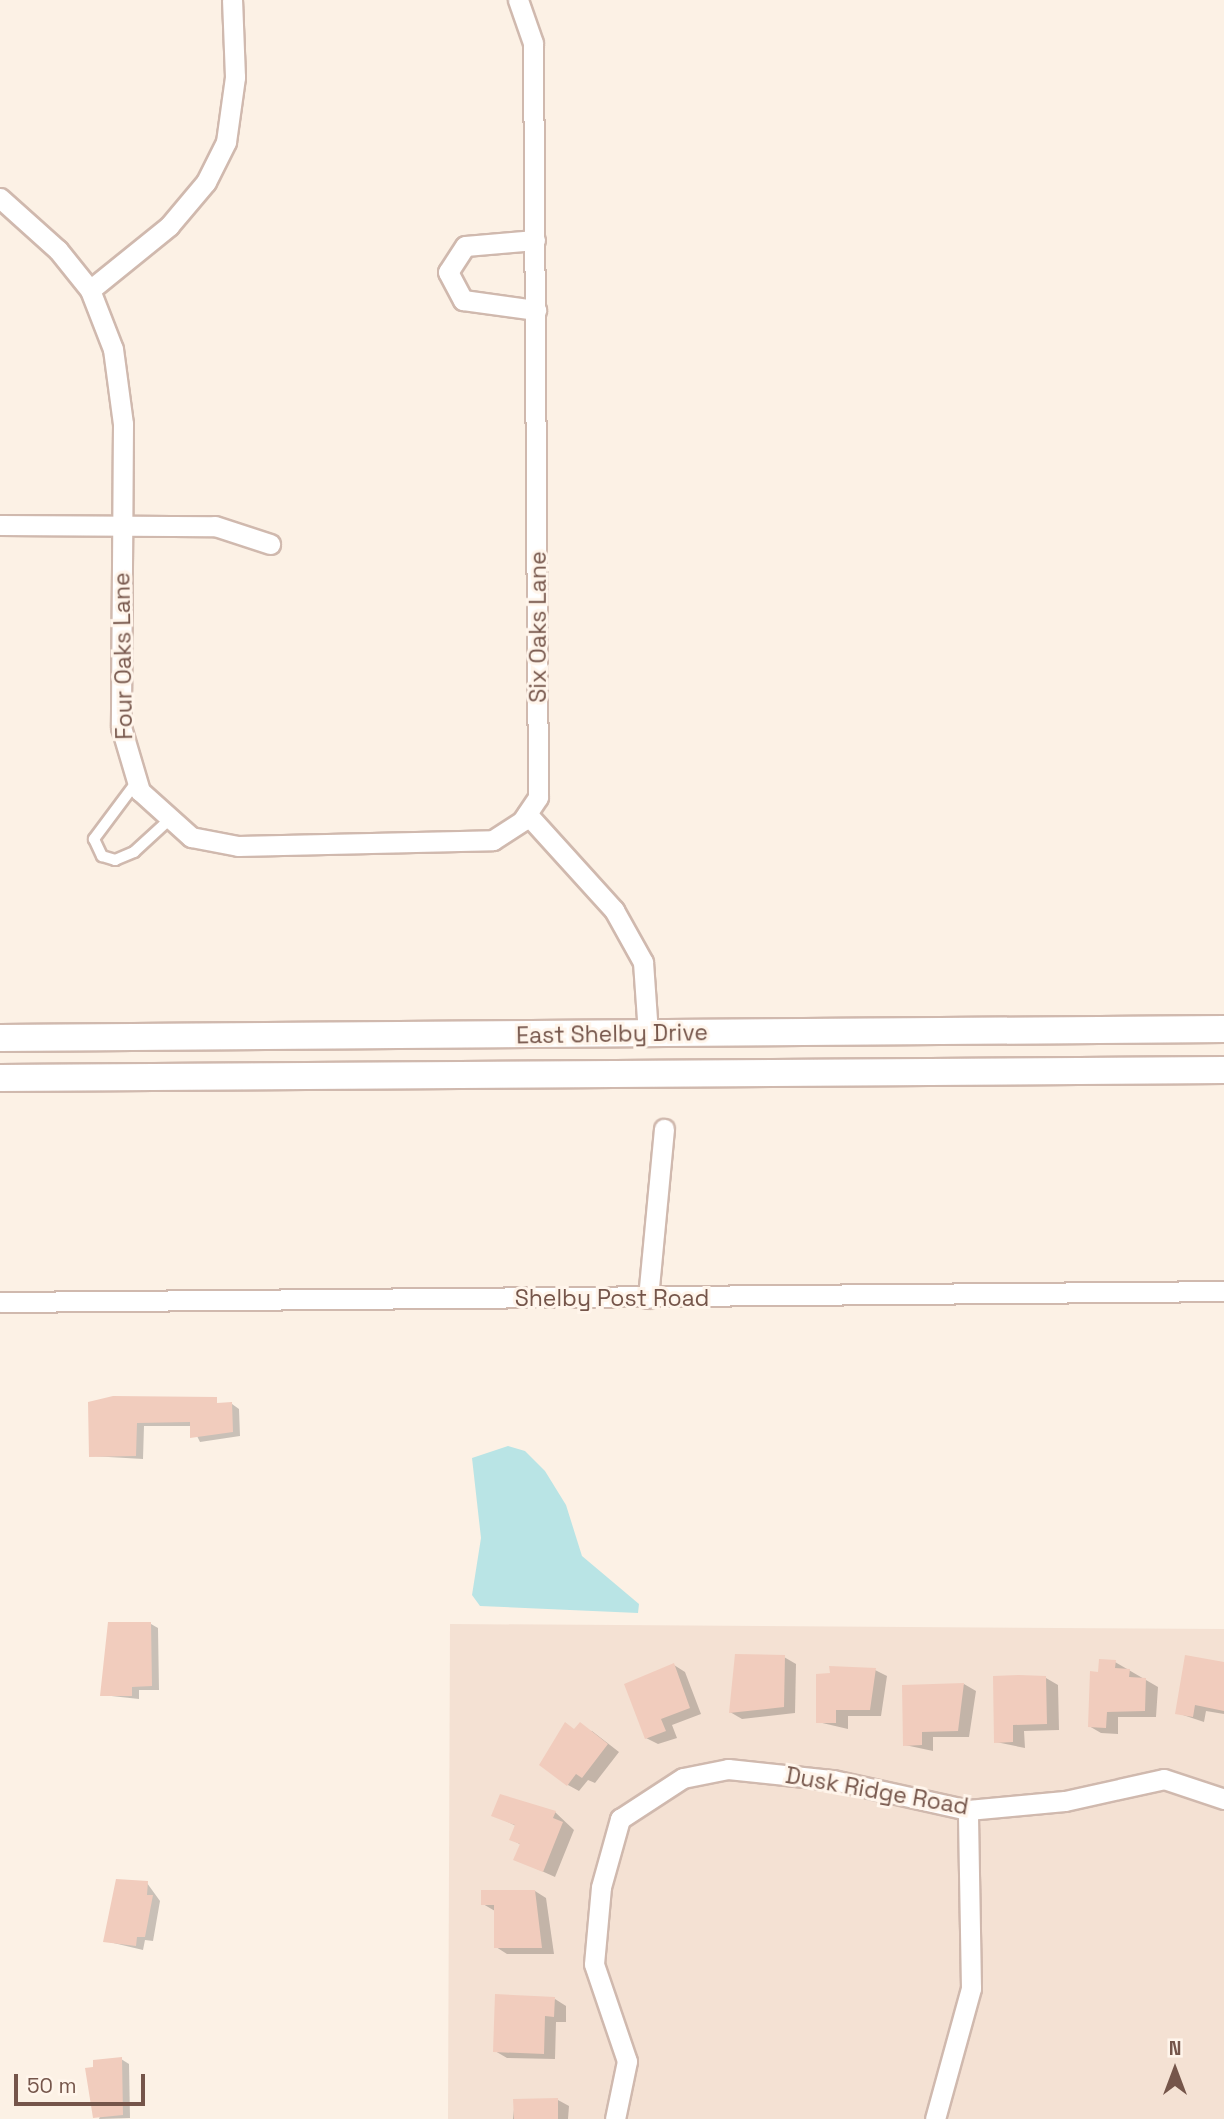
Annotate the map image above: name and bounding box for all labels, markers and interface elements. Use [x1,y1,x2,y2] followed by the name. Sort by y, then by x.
[524,551,552,703] street label: Six Oaks Lane
[108,572,138,740] street label: Four Oaks Lane
[516,1019,708,1049] street label: East Shelby Drive
[515,1284,709,1312] street label: Shelby Post Road
[783,1761,971,1821] street label: Dusk Ridge Road
[1140,2035,1210,2105] north arrow
[1169,2036,1181,2061] text: N
[18,2060,149,2104] scale bar
[27,2072,77,2099] text: 50 m

